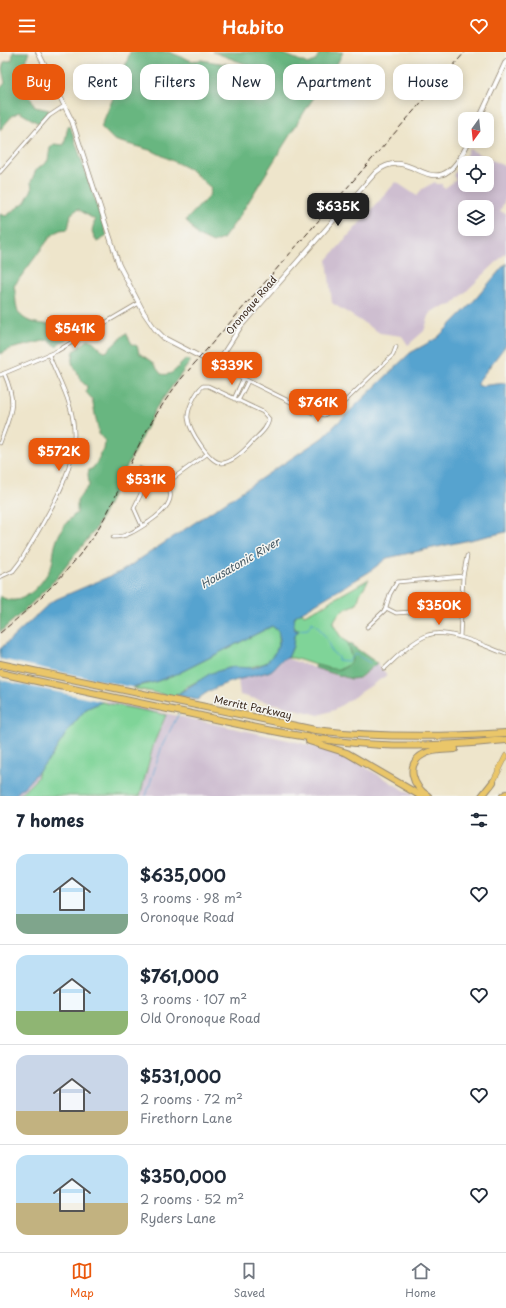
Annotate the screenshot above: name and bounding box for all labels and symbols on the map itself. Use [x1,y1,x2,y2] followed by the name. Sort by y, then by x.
[458,112,494,148] north arrow
[310,193,366,227] pin: $635K
[222,272,280,337] street label: Oronoque Road
[47,315,103,349] pin: $541K
[204,352,260,386] pin: $339K
[290,389,346,423] pin: $761K
[31,438,87,472] pin: $572K
[118,466,174,500] pin: $531K
[197,532,284,592] water label: Housatonic River
[411,592,467,626] pin: $350K
[213,691,293,723] street label: Merritt Parkway

